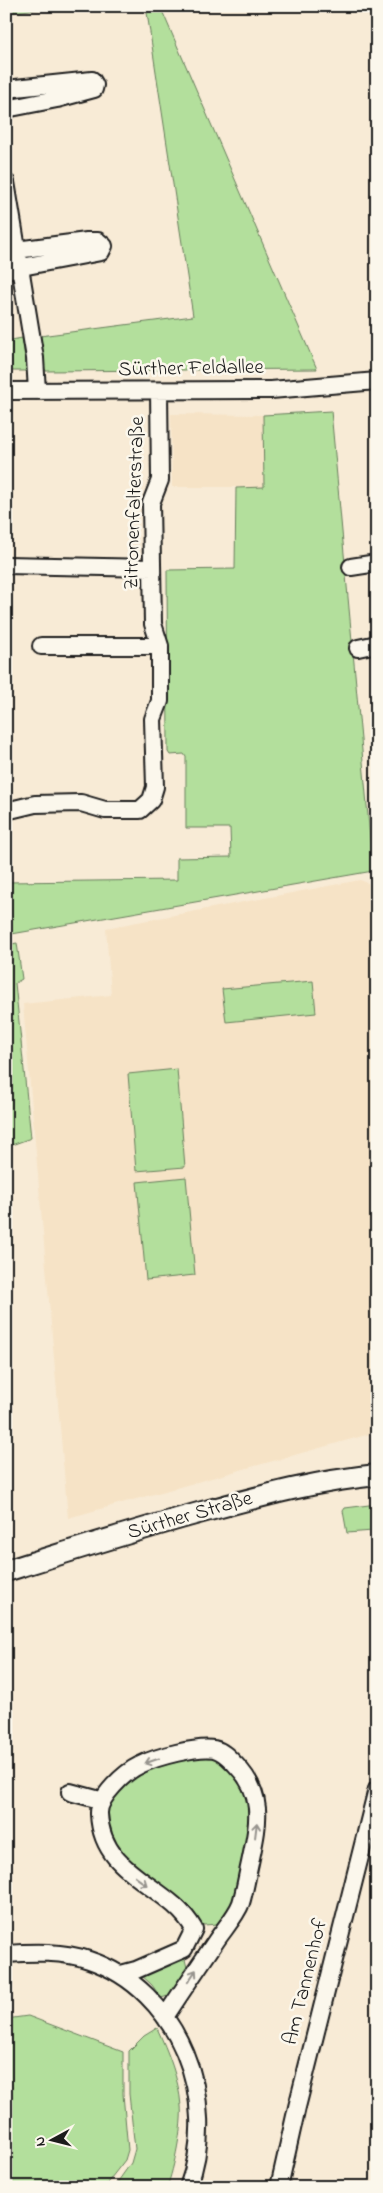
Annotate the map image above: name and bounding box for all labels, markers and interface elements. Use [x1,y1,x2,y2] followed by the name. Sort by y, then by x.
[118,353,265,385] street label: Sürther Feldallee
[117,415,153,590] street label: Zitronenfalterstraße
[124,1484,257,1548] street label: Sürther Straße
[144,1756,160,1766] one-way arrow
[251,1822,261,1838] one-way arrow
[134,1876,148,1886] one-way arrow
[276,1916,336,2048] street label: Am Tannenhof
[187,1969,197,1983] one-way arrow
[28,2116,78,2166] north arrow
[30,2135,52,2147] text: N

